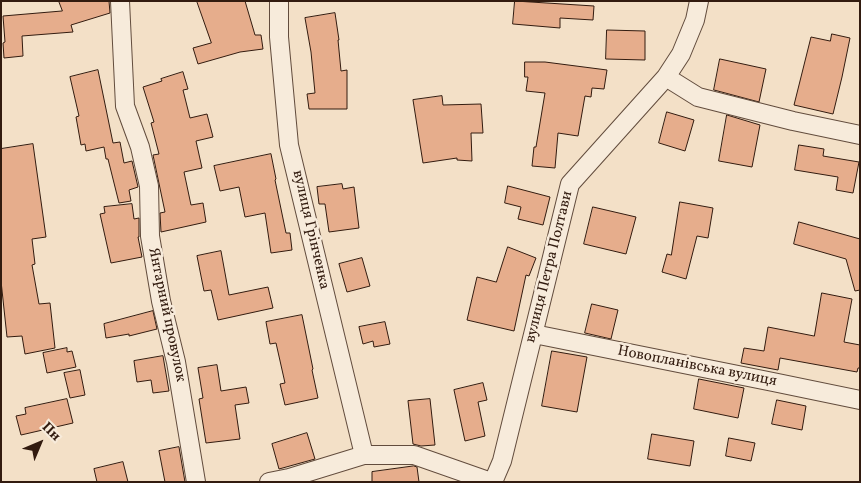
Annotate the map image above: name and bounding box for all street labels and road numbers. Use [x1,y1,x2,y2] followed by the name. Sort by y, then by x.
[288,169,332,291] street label: вулиця Грінченка
[522,189,578,345] street label: вулиця Петра Полтави
[143,246,189,384] street label: Янтарний провулок
[616,343,778,391] street label: Новопланівська вулиця

